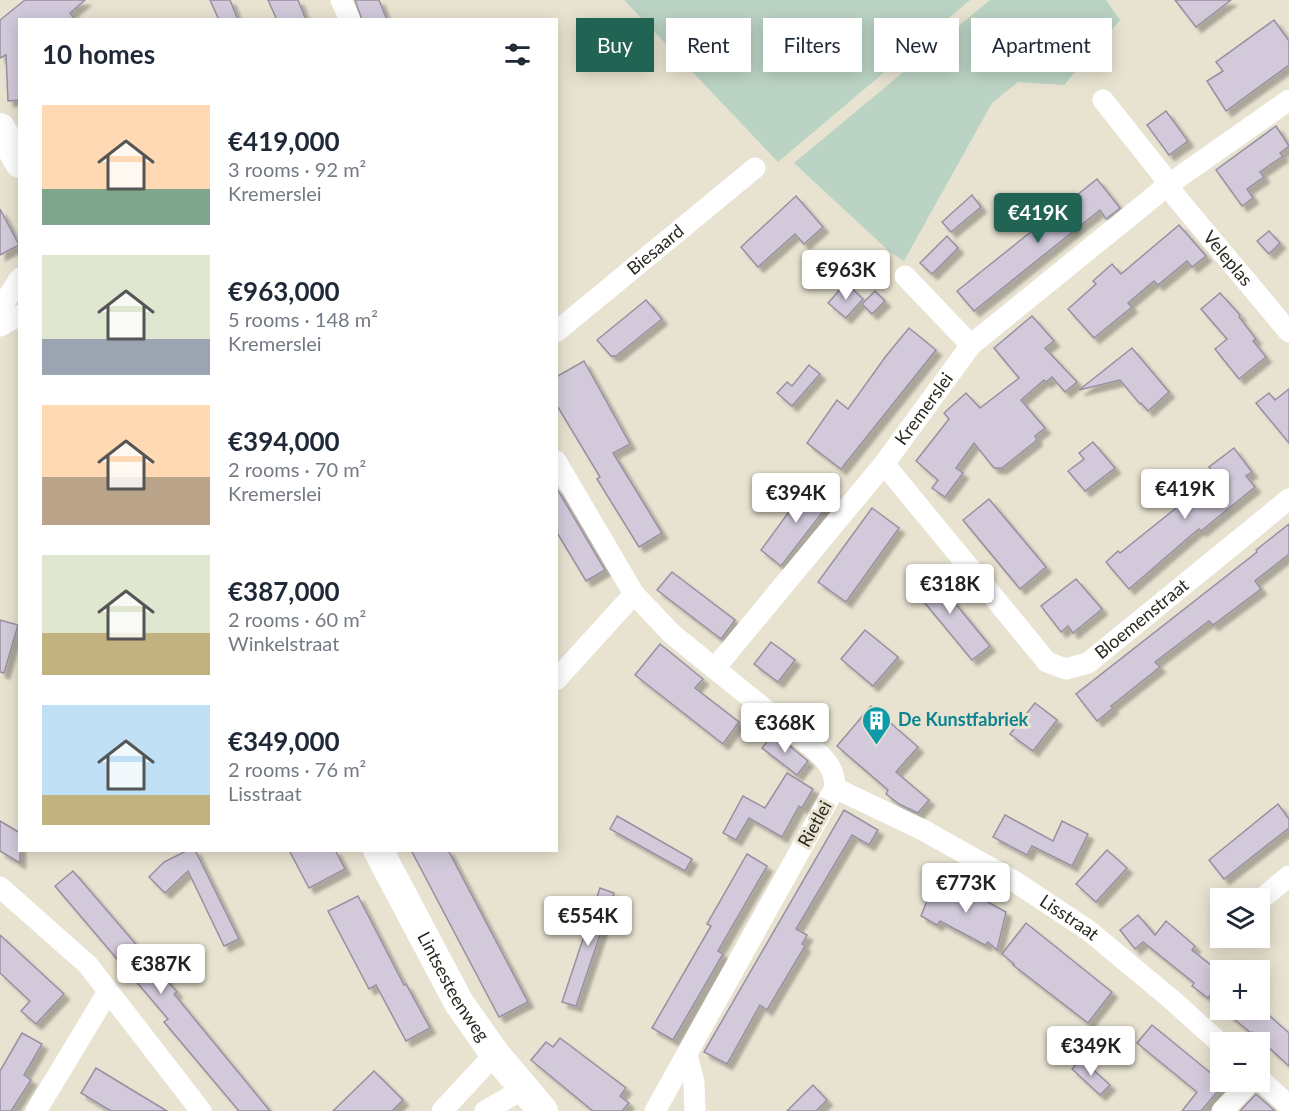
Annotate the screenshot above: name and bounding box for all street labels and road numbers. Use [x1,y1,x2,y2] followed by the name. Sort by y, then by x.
[622,219,688,279] street label: Biesaard
[1199,226,1258,290] street label: Veleplas
[890,368,957,449] street label: Kremerslei
[1090,573,1193,663] street label: Bloemenstraat
[793,797,836,850] street label: Rietlei
[1036,889,1104,945] street label: Lisstraat
[413,928,495,1045] street label: Lintsesteenweg

